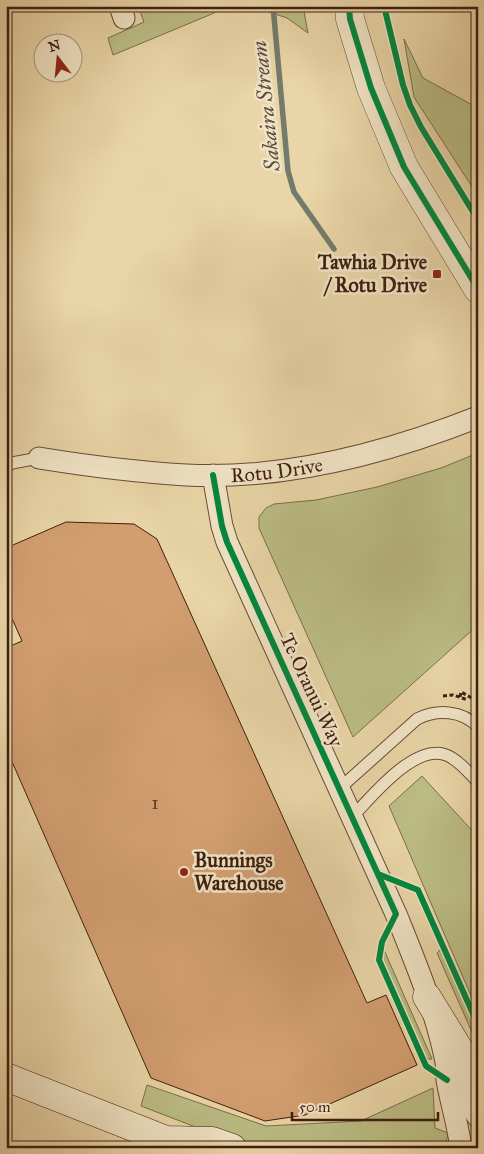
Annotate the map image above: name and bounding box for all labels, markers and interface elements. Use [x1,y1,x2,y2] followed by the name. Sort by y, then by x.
[32,32,82,82] north arrow
[47,36,63,56] text: N
[246,39,286,174] water label: Sakaira Stream
[317,250,428,297] place label: Tawhia Drive / Rotu Drive
[431,268,443,280] marker: Tawhia Drive / Rotu Drive
[230,452,325,487] street label: Rotu Drive
[275,629,349,751] street label: Te Oranui Way
[151,792,159,814] house number: 1
[194,848,284,895] place label: Bunnings Warehouse
[178,866,190,878] marker: Bunnings Warehouse
[292,1089,438,1121] scale bar
[299,1098,331,1116] text: 50 m

